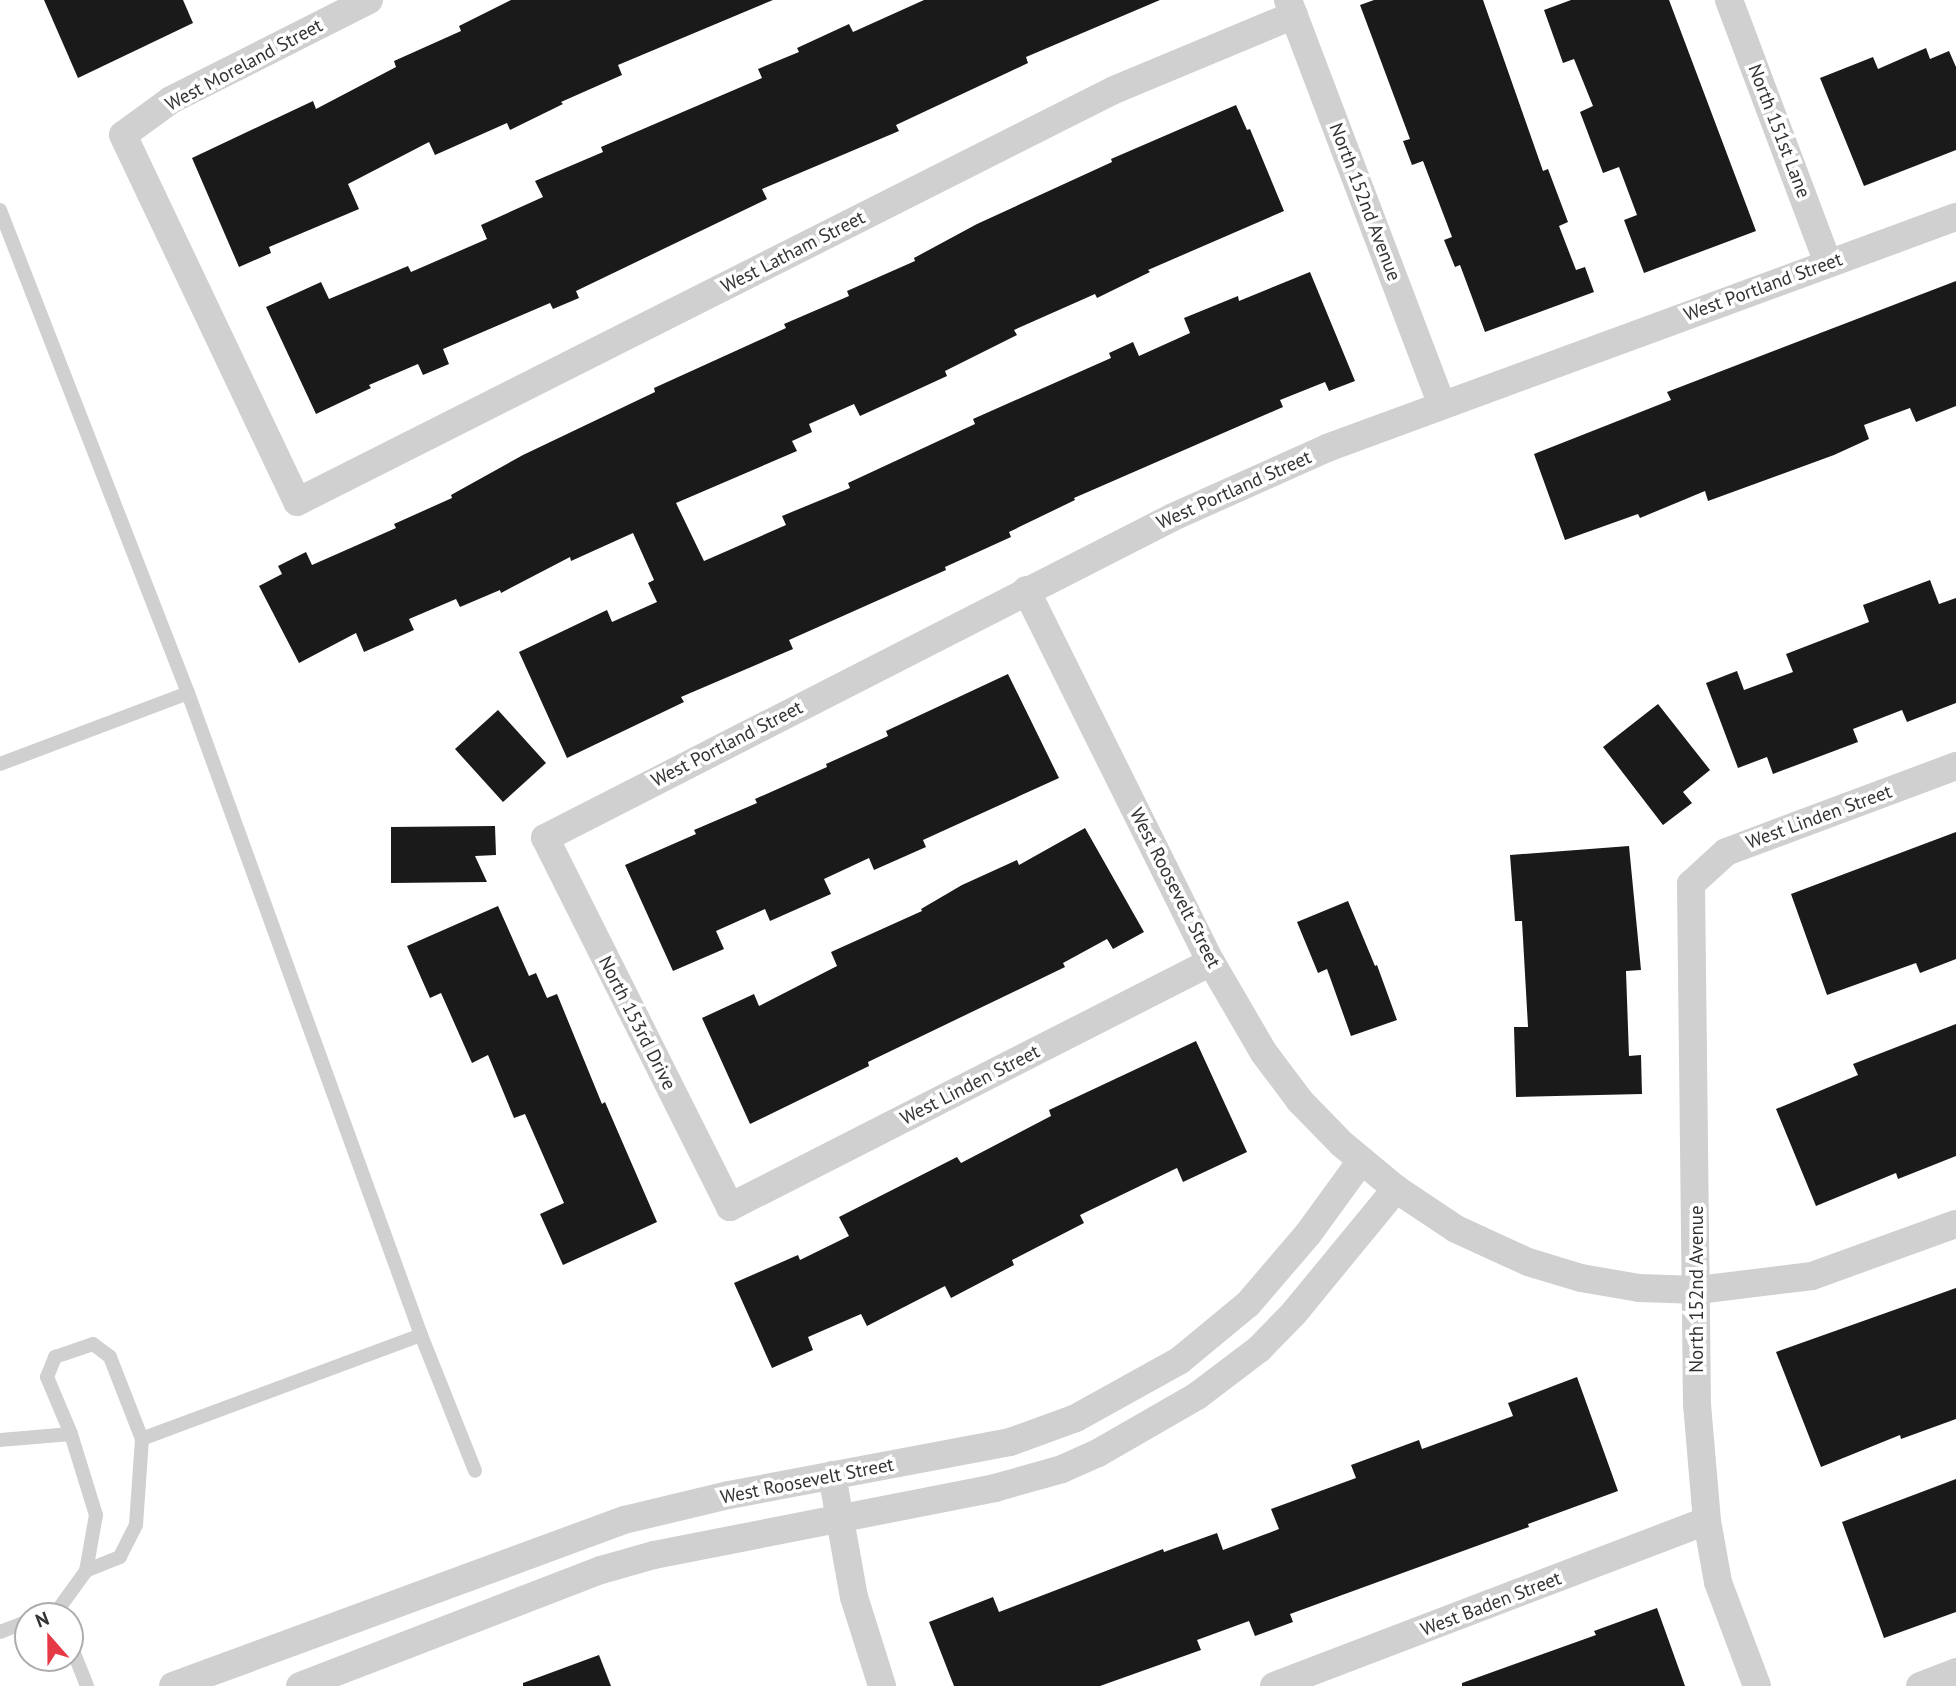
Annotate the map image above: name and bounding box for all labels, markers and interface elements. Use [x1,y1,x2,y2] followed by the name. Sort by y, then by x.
[162,14,326,116] street label: West Moreland Street
[1743,61,1815,201] street label: North 151st Lane
[1324,119,1406,285] street label: North 152nd Avenue
[717,206,869,298] street label: West Latham Street
[1681,248,1845,326] street label: West Portland Street
[1153,446,1315,534] street label: West Portland Street
[647,696,807,792] street label: West Portland Street
[1743,780,1895,854] street label: West Linden Street
[1125,804,1225,972] street label: West Roosevelt Street
[593,952,681,1094] street label: North 153rd Drive
[897,1040,1043,1130] street label: West Linden Street
[1686,1205,1708,1373] street label: North 152nd Avenue
[718,1453,896,1509] street label: West Roosevelt Street
[1418,1567,1564,1641] street label: West Baden Street
[14,1602,84,1672] north arrow
[32,1606,52,1633] text: N

